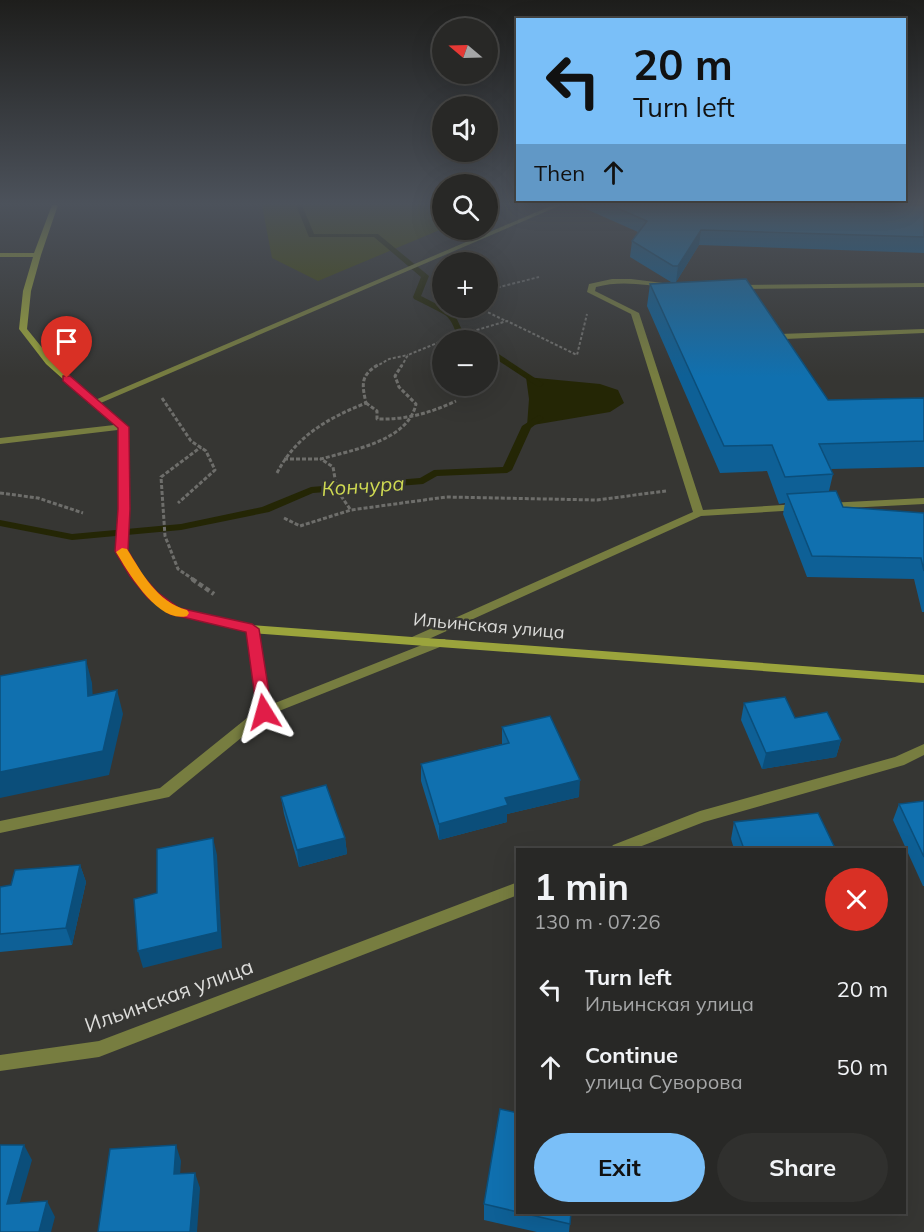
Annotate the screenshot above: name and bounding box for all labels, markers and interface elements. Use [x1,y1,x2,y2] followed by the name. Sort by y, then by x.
[432,18,498,84] north arrow
[432,18,498,396] map controls
[633,38,733,91] text: 20 m
[534,42,612,120] icon: left
[633,90,735,124] text: Turn left
[432,96,498,162] button: sound
[597,156,630,189] icon: ahead
[534,159,585,187] text: Then
[432,174,498,240] button: search
[432,252,498,318] button: +
[41,316,92,378] pin
[50,325,83,358] icon: arrive
[432,330,498,396] button: −
[321,470,405,501] water label: Кончура
[412,607,566,644] street label: Ильинская улица
[232,680,296,744] position arrow
[534,864,629,909] text: 1 min
[825,868,888,931] button: close
[534,909,660,934] text: 130 m · 07:26
[81,952,257,1038] street label: Ильинская улица
[585,963,672,991] text: Turn left
[534,973,567,1006] icon: left
[837,975,888,1003] text: 20 m
[585,991,754,1016] text: Ильинская улица
[585,1041,678,1069] text: Continue
[534,1051,567,1084] icon: ahead
[837,1053,888,1081] text: 50 m
[585,1069,743,1094] text: улица Суворова
[534,1133,705,1202] button: Exit
[717,1133,888,1202] button: Share

